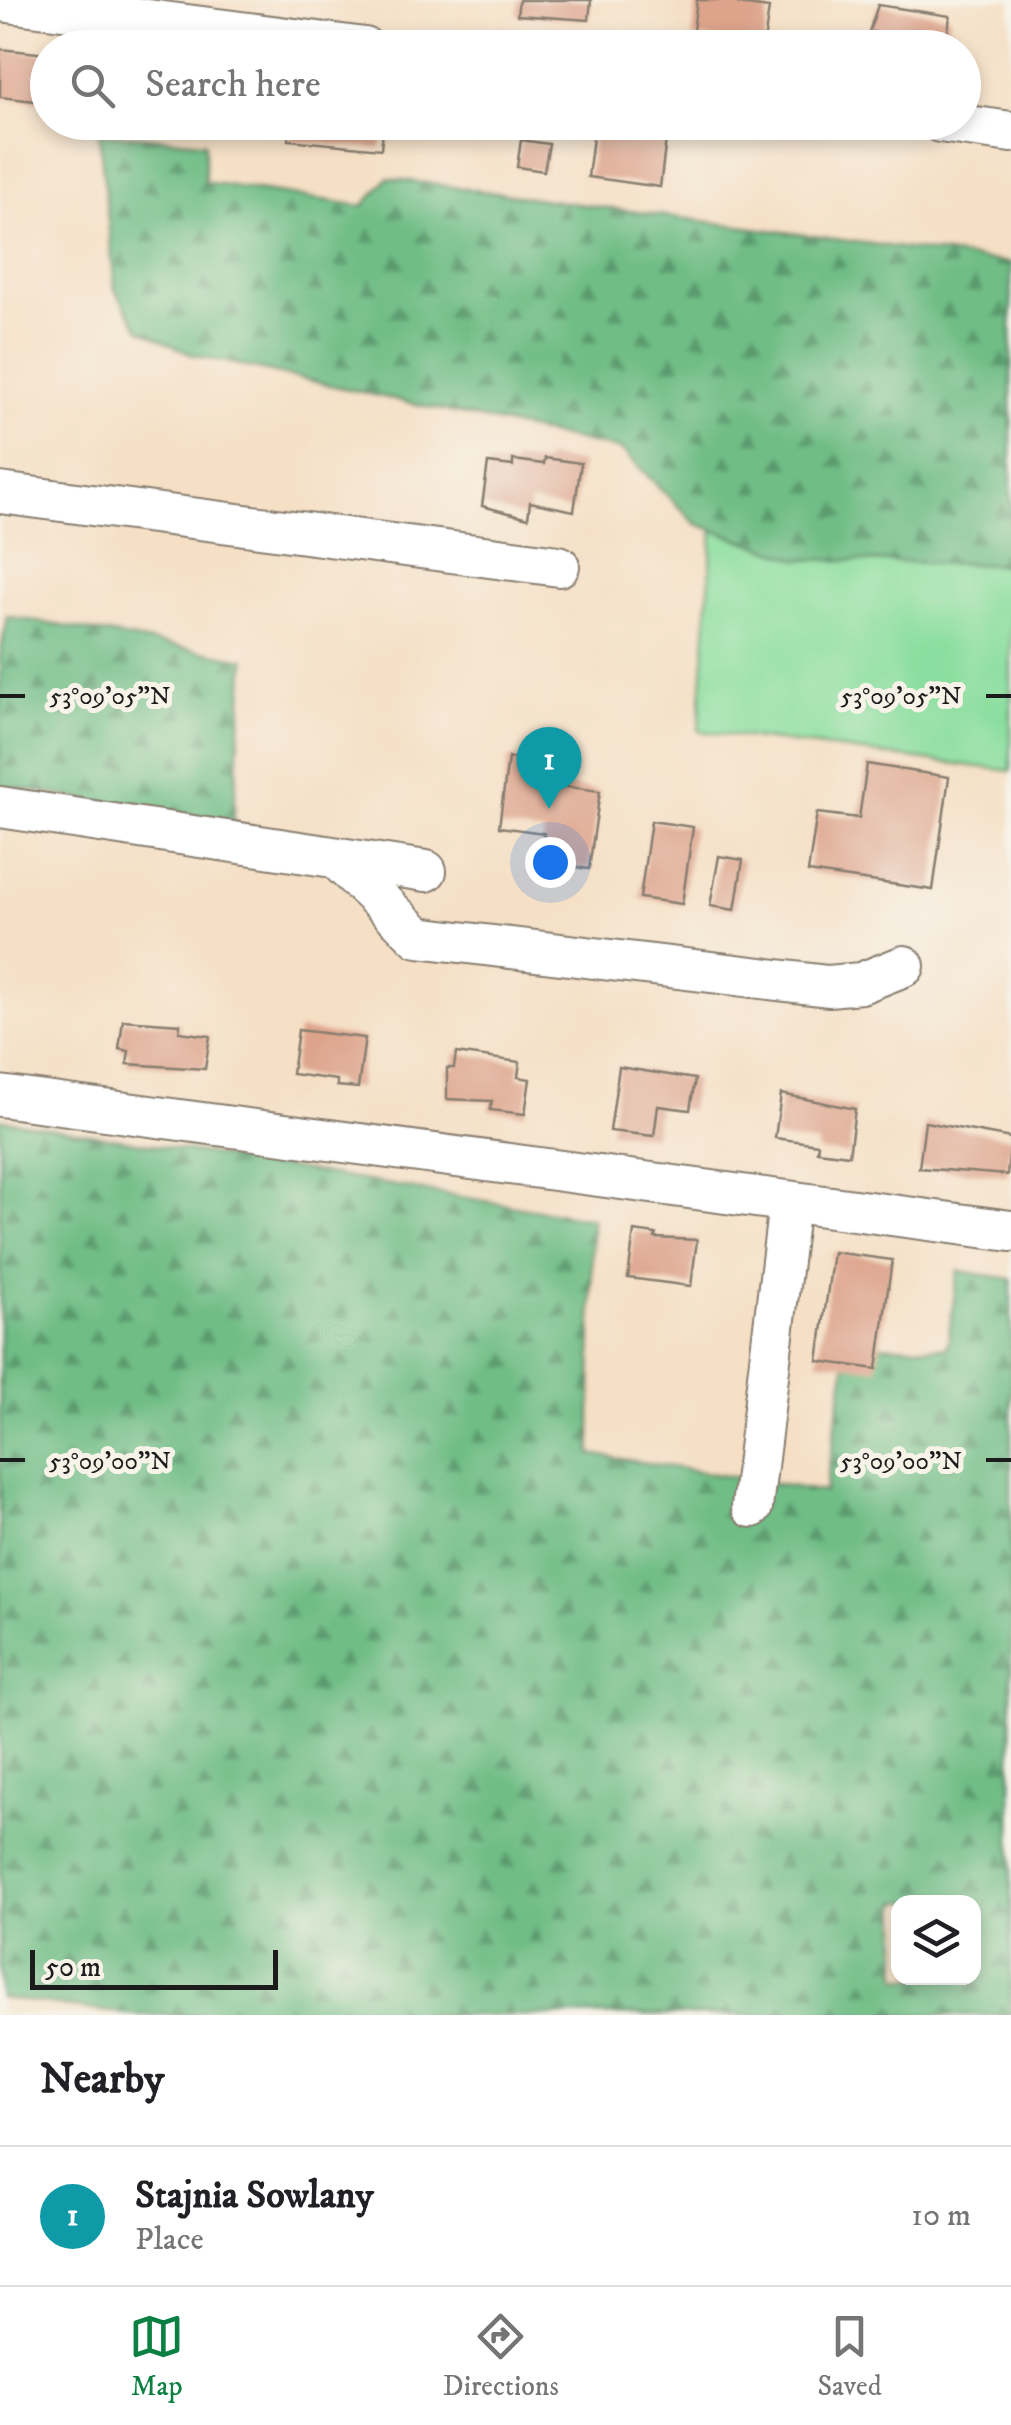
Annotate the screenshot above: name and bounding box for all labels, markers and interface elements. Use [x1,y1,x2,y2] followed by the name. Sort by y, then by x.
[30,30,981,140] search box
[65,58,120,113] icon: search
[145,61,321,109] text: Search here
[50,681,170,712] text: 53°09'05"N
[841,681,961,712] text: 53°09'05"N
[516,726,582,809] pin: 1
[525,837,576,888] your location
[49,1446,171,1477] text: 53°09'00"N
[840,1446,962,1477] text: 53°09'00"N
[891,1895,981,1985] map controls
[891,1895,981,1985] button: layers
[30,1945,278,1990] scale bar
[45,1950,101,1985] text: 50 m
[40,2054,164,2106] text: Nearby
[135,2172,373,2220] text: Stajnia Sowlany
[67,2196,78,2236] text: 1
[911,2196,971,2236] text: 10 m
[135,2220,204,2260] text: Place
[129,2309,184,2404] tab: Map
[443,2309,559,2404] tab: Directions
[817,2309,882,2404] tab: Saved

